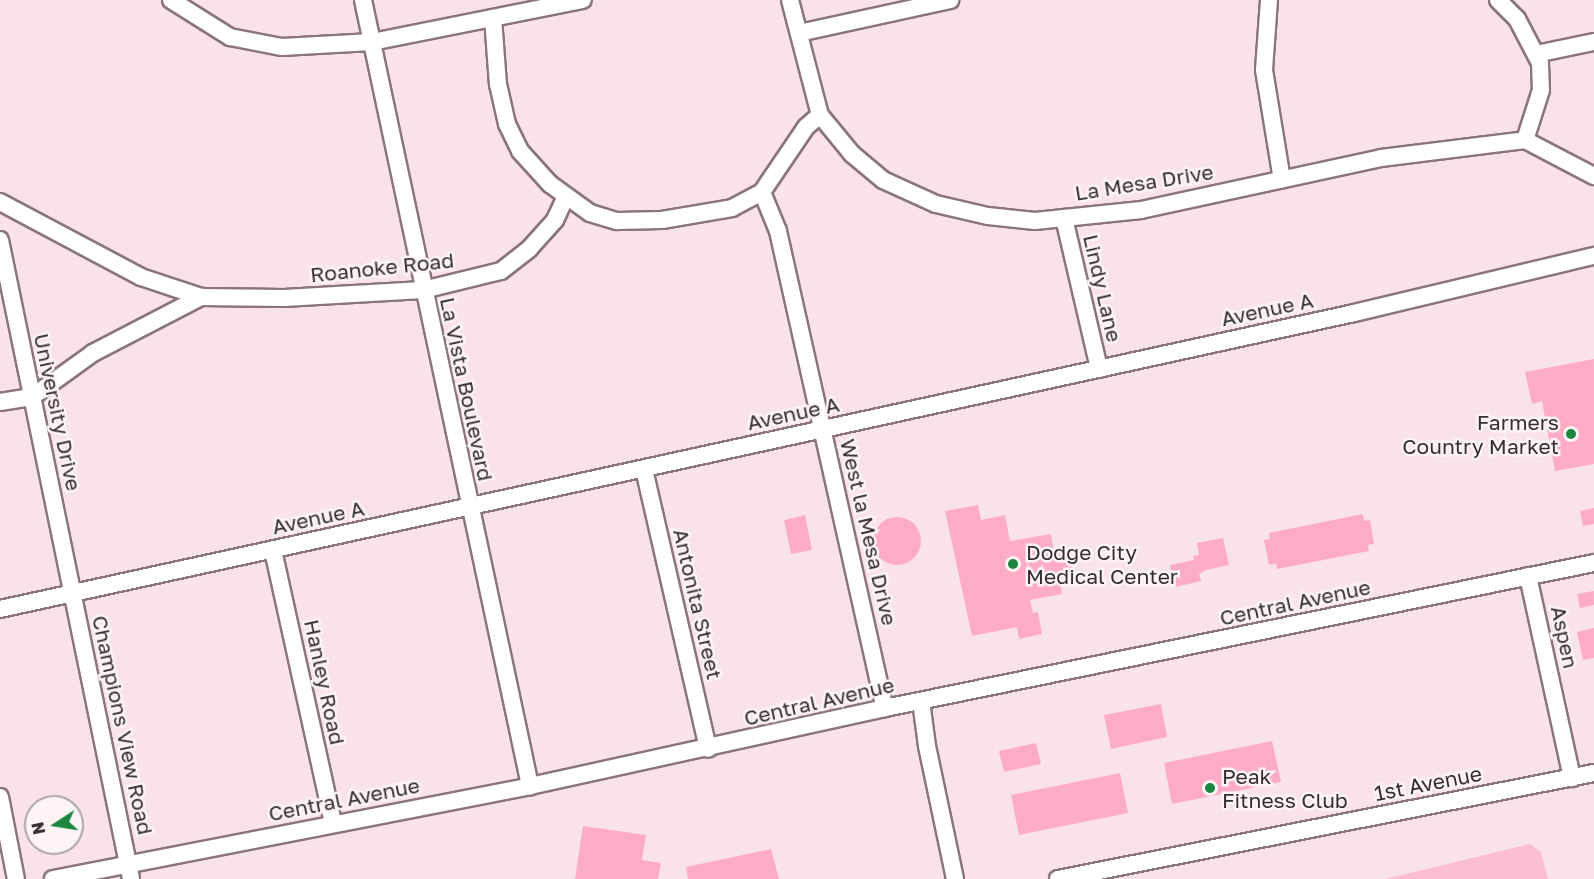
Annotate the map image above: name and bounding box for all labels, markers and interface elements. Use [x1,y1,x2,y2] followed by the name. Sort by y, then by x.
[1073,159,1215,205] street label: La Mesa Drive
[1078,232,1128,344] street label: Lindy Lane
[309,247,455,287] street label: Roanoke Road
[1219,287,1315,331] street label: Avenue A
[435,295,499,483] street label: La Vista Boulevard
[29,331,87,493] street label: University Drive
[745,391,841,435] street label: Avenue A
[1402,409,1559,459] place label: Farmers Country Market
[1564,427,1578,441] marker: Farmers Country Market
[835,436,903,628] street label: West la Mesa Drive
[270,495,366,539] street label: Avenue A
[668,526,728,682] street label: Antonita Street
[1026,539,1178,589] place label: Dodge City Medical Center
[1004,555,1022,573] marker: Dodge City Medical Center
[1217,574,1373,630] street label: Central Avenue
[1546,604,1584,670] street label: Aspen
[87,613,159,837] street label: Champions View Road
[299,617,351,747] street label: Hanley Road
[741,671,897,731] street label: Central Avenue
[1372,760,1484,806] street label: 1st Avenue
[1222,763,1348,813] place label: Peak Fitness Club
[266,772,422,826] street label: Central Avenue
[1203,781,1217,795] marker: Peak Fitness Club
[24,795,84,855] north arrow
[27,820,49,836] text: N

